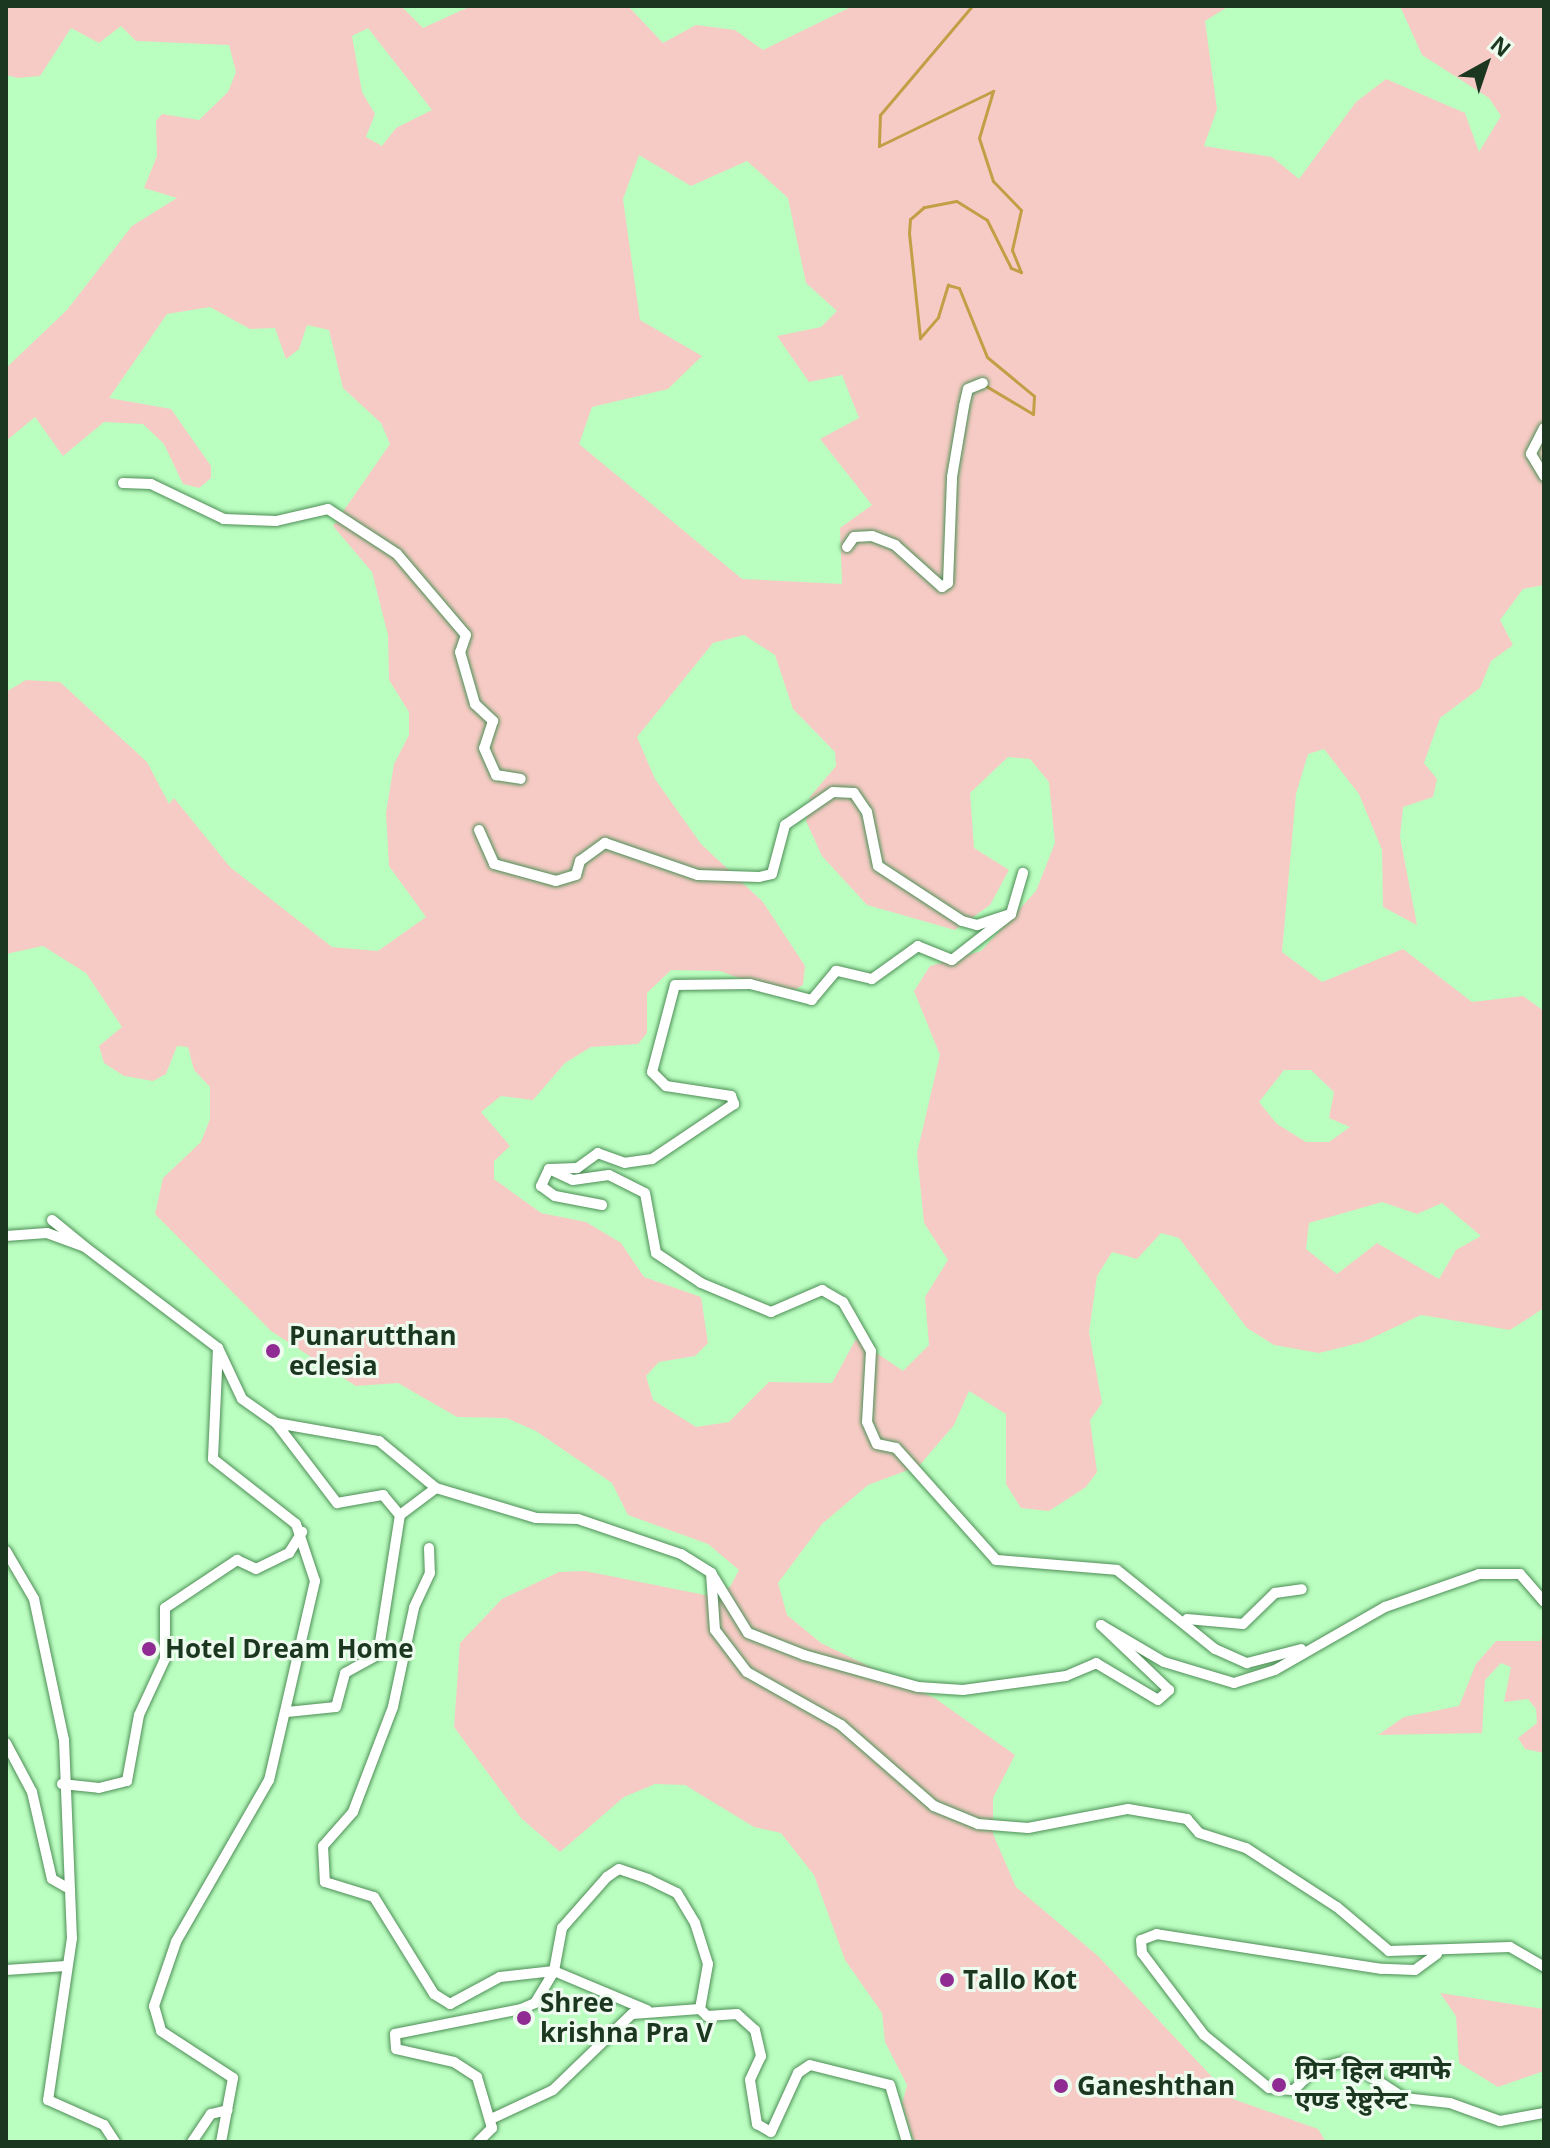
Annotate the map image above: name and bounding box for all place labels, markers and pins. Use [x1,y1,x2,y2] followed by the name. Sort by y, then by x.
[289,1320,457,1382] place label: Punarutthan eclesia
[264,1342,282,1360] marker: Punarutthan eclesia
[165,1633,414,1665] place label: Hotel Dream Home
[140,1640,158,1658] marker: Hotel Dream Home
[963,1964,1077,1996] place label: Tallo Kot
[938,1971,956,1989] marker: Tallo Kot
[540,1987,713,2048] place label: Shree krishna Pra V
[515,2009,533,2027] marker: Shree krishna Pra V
[1295,2054,1451,2116] place label: ग्रिन हिल क्याफे एण्ड रेष्टुरेन्ट
[1077,2070,1235,2102] place label: Ganeshthan
[1270,2076,1288,2094] marker: ग्रिन हिल क्याफे एण्ड रेष्टुरेन्ट
[1052,2077,1070,2095] marker: Ganeshthan

